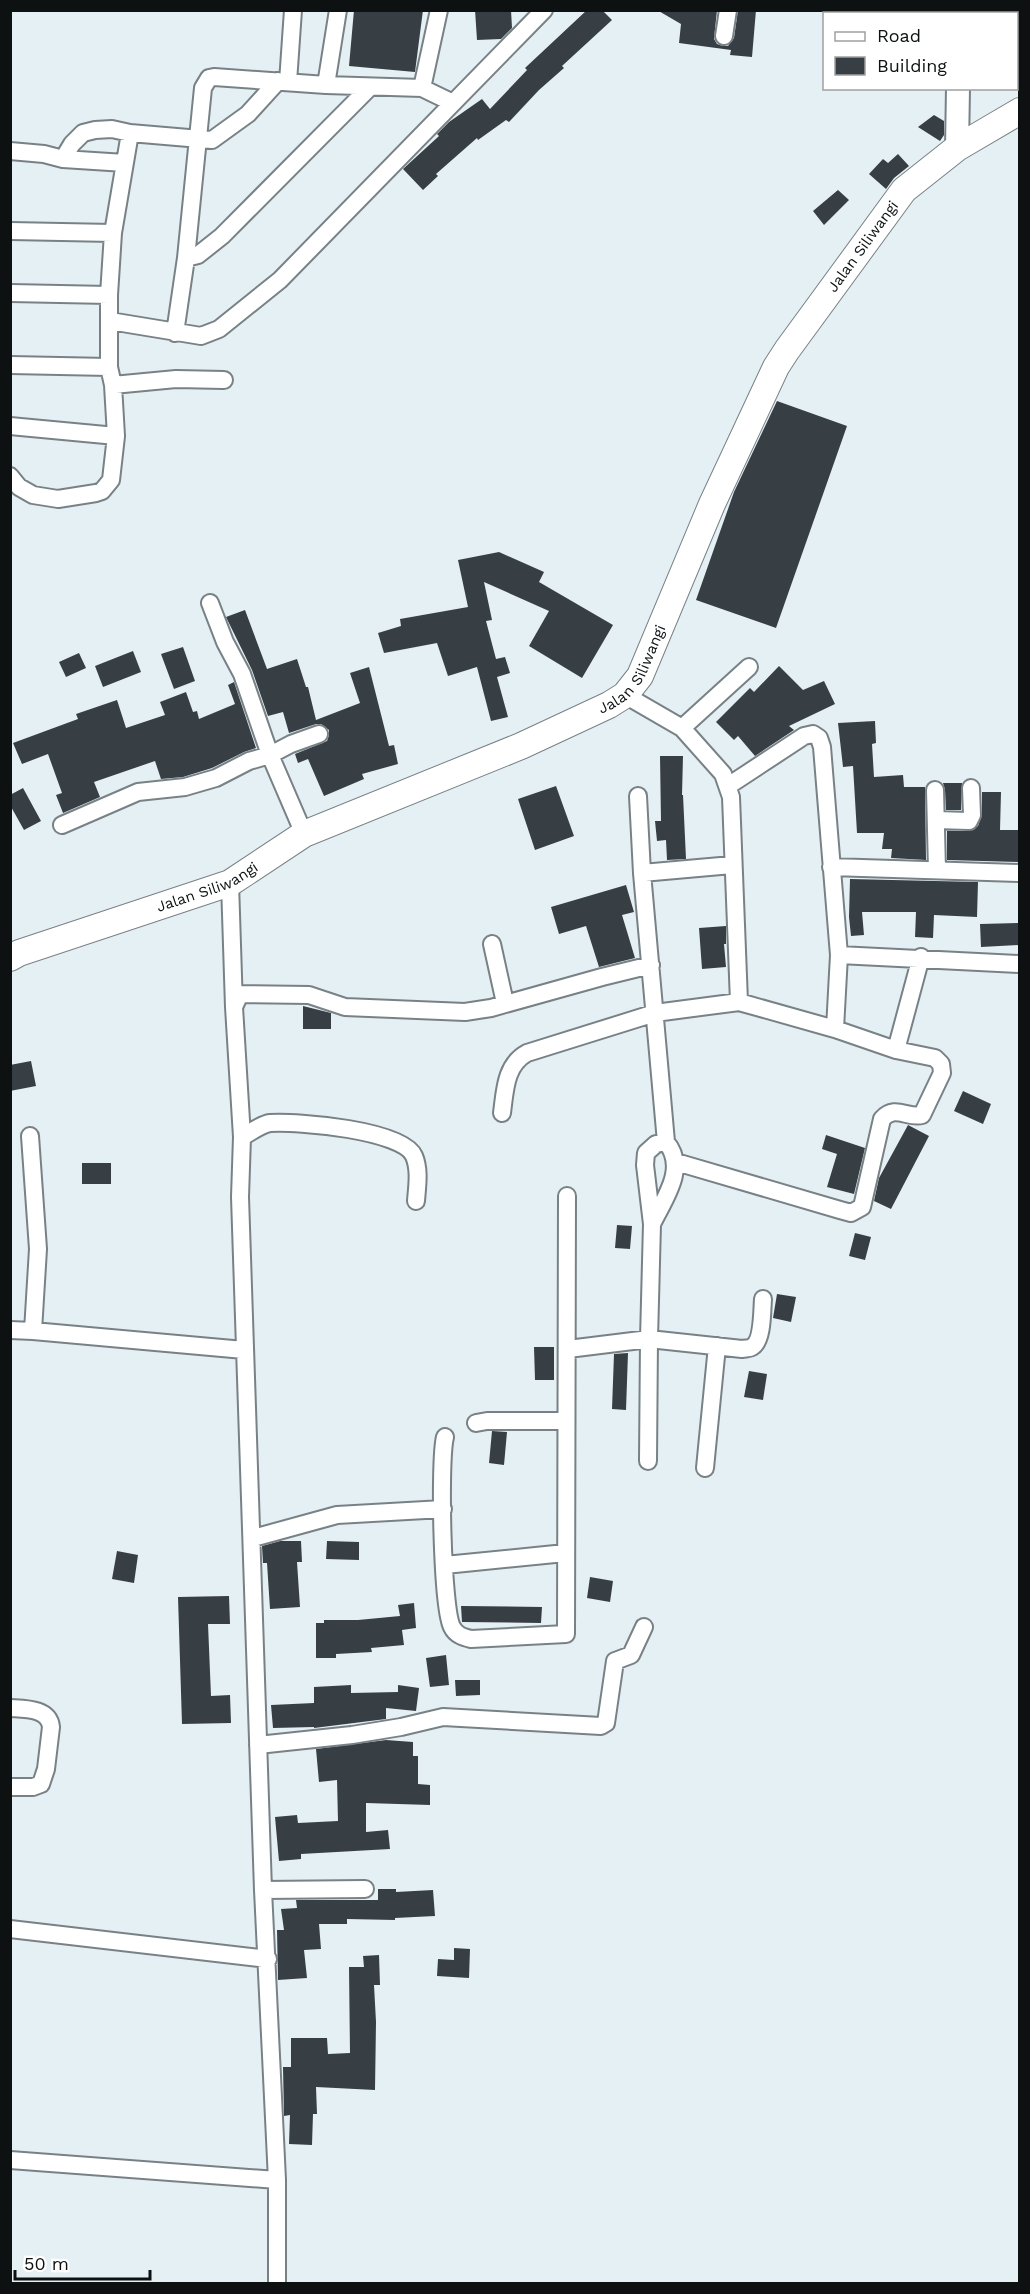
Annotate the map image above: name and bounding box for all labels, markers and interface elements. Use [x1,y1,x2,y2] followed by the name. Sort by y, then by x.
[823,12,1018,90] legend
[877,25,921,46] text: Road
[877,55,947,76] text: Building
[823,197,902,295] street label: Jalan Siliwangi
[595,622,669,718] street label: Jalan Siliwangi
[154,858,261,916] street label: Jalan Siliwangi
[15,2243,150,2281] scale bar
[24,2253,69,2274] text: 50 m

